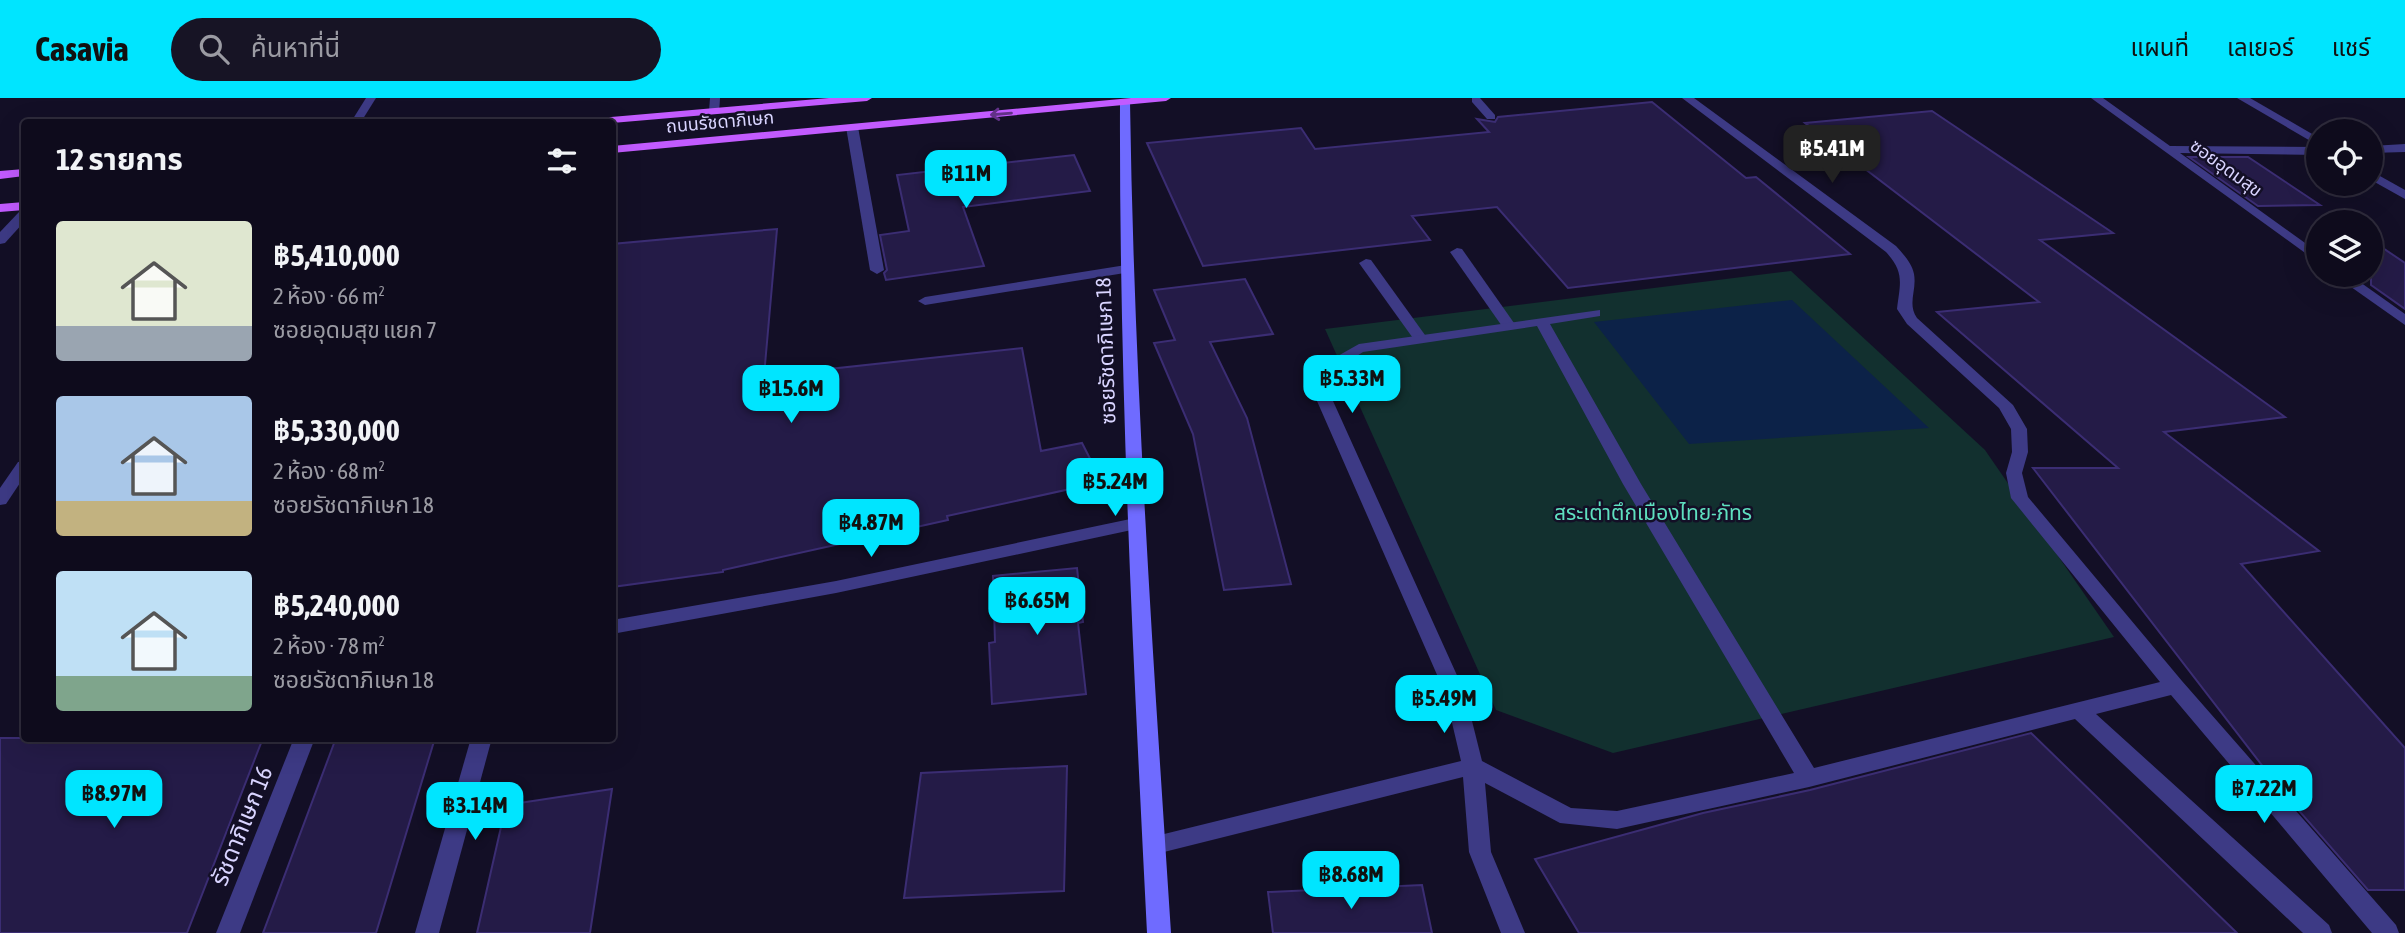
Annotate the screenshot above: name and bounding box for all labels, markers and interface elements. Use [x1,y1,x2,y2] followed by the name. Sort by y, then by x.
[171,18,661,81] search box
[35,30,129,68] text: Casavia
[195,30,233,68] icon: search
[251,33,340,63] text: ค้นหาที่นี่
[2131,34,2189,61] text: แผนที่
[2227,34,2294,61] text: เลเยอร์
[2332,34,2370,61] text: แชร์
[665,106,775,137] street label: ถนนรัชดาภิเษก
[990,107,1012,120] one-way arrow
[2306,119,2383,287] map controls
[2306,119,2383,196] button: locate
[1775,126,1889,185] pin: ฿5.41M
[1799,135,1865,161] text: ฿5.41M
[2186,135,2266,201] street label: ซอยอุดมสุข
[56,142,183,176] text: 12 รายการ
[543,142,581,180] icon: filters
[925,150,1007,210] pin: ฿11M
[941,160,991,186] text: ฿11M
[2306,210,2383,287] button: layers
[273,238,400,272] text: ฿5,410,000
[112,249,196,333] icon: home
[1090,277,1120,425] street label: ซอยรัชดาภิเษก 18
[273,283,385,309] text: 2 ห้อง · 66 m²
[273,317,437,343] text: ซอยอุดมสุข แยก 7
[1295,356,1409,415] pin: ฿5.33M
[1319,365,1385,391] text: ฿5.33M
[734,366,848,425] pin: ฿15.6M
[758,375,824,401] text: ฿15.6M
[273,413,400,447] text: ฿5,330,000
[112,424,196,508] icon: home
[273,458,385,484] text: 2 ห้อง · 68 m²
[1058,458,1172,518] pin: ฿5.24M
[1082,468,1148,494] text: ฿5.24M
[273,492,434,518] text: ซอยรัชดาภิเษก 18
[814,500,928,559] pin: ฿4.87M
[1554,500,1752,524] park label: สระเต่าตึกเมืองไทย-ภัทร
[838,509,904,535] text: ฿4.87M
[980,578,1094,637] pin: ฿6.65M
[1004,587,1070,613] text: ฿6.65M
[273,588,400,622] text: ฿5,240,000
[112,599,196,683] icon: home
[273,633,385,659] text: 2 ห้อง · 78 m²
[273,667,434,693] text: ซอยรัชดาภิเษก 18
[1387,676,1501,735] pin: ฿5.49M
[1411,685,1477,711] text: ฿5.49M
[205,762,278,889] street label: รัชดาภิเษก 16
[2207,766,2321,825] pin: ฿7.22M
[57,770,171,830] pin: ฿8.97M
[2231,775,2297,801] text: ฿7.22M
[81,780,147,806] text: ฿8.97M
[418,782,532,842] pin: ฿3.14M
[442,792,508,818] text: ฿3.14M
[1294,852,1408,911] pin: ฿8.68M
[1318,861,1384,887] text: ฿8.68M

